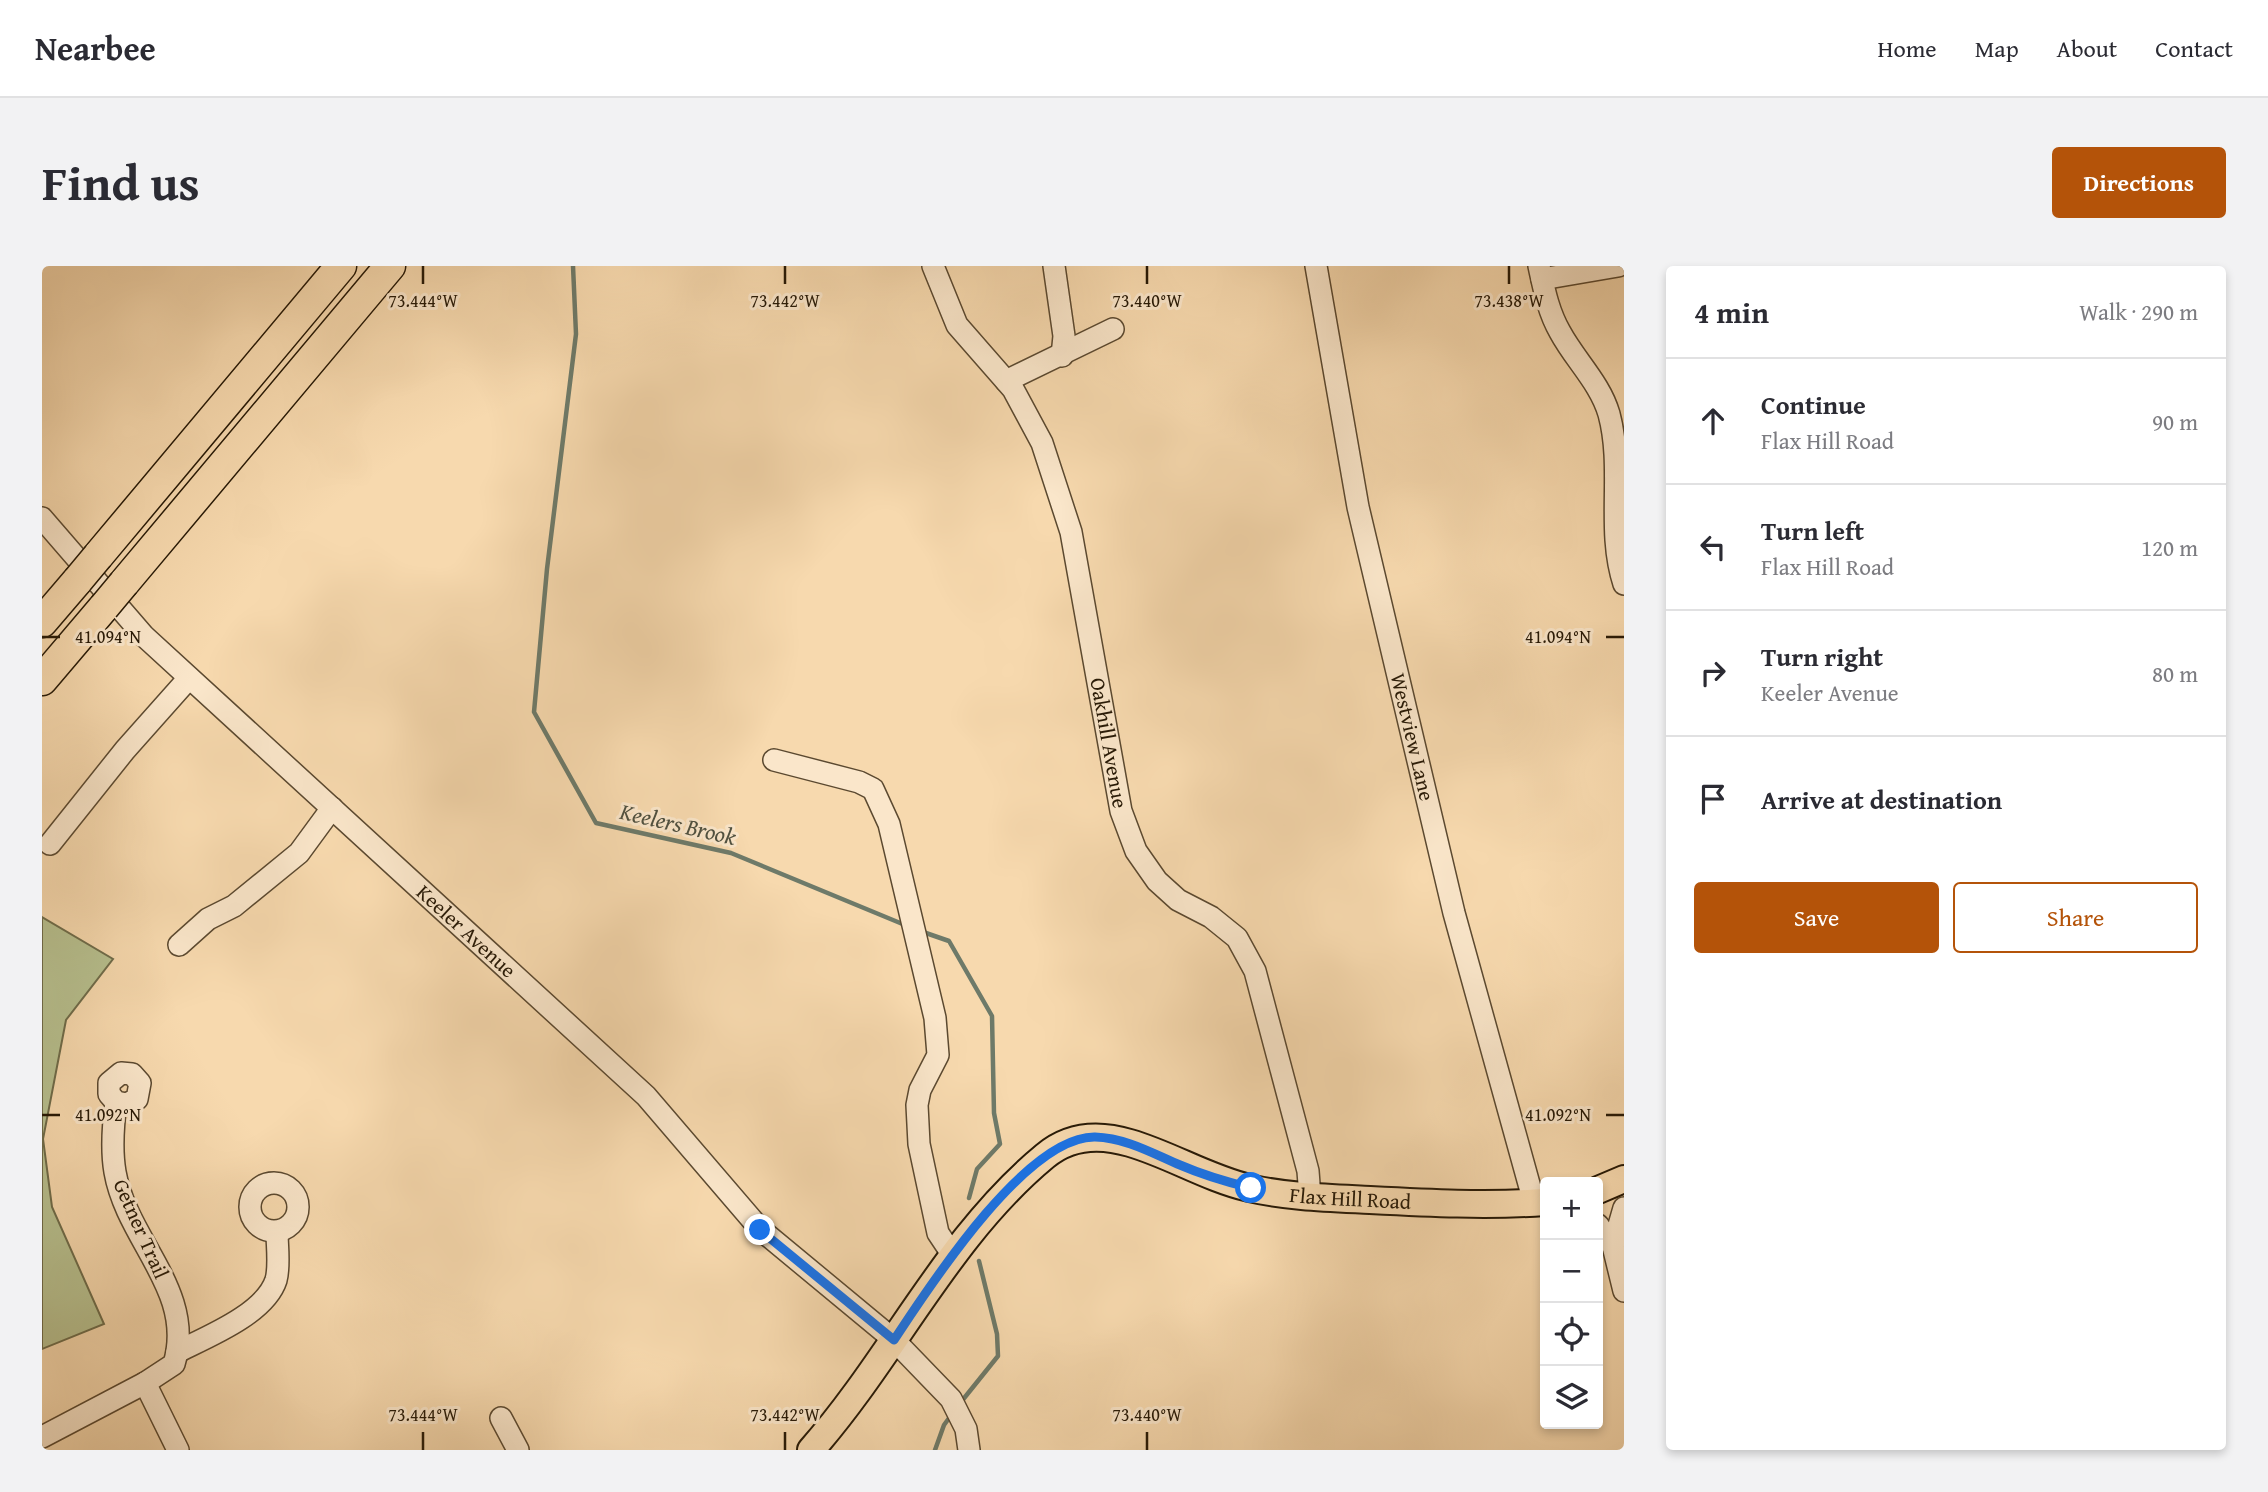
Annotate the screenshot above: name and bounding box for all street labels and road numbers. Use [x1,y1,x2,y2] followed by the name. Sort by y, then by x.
[1383,670,1443,804] street label: Westview Lane
[1082,675,1136,811] street label: Oakhill Avenue
[410,877,523,985] street label: Keeler Avenue
[106,1174,177,1284] street label: Getner Trail
[1288,1179,1413,1217] street label: Flax Hill Road

